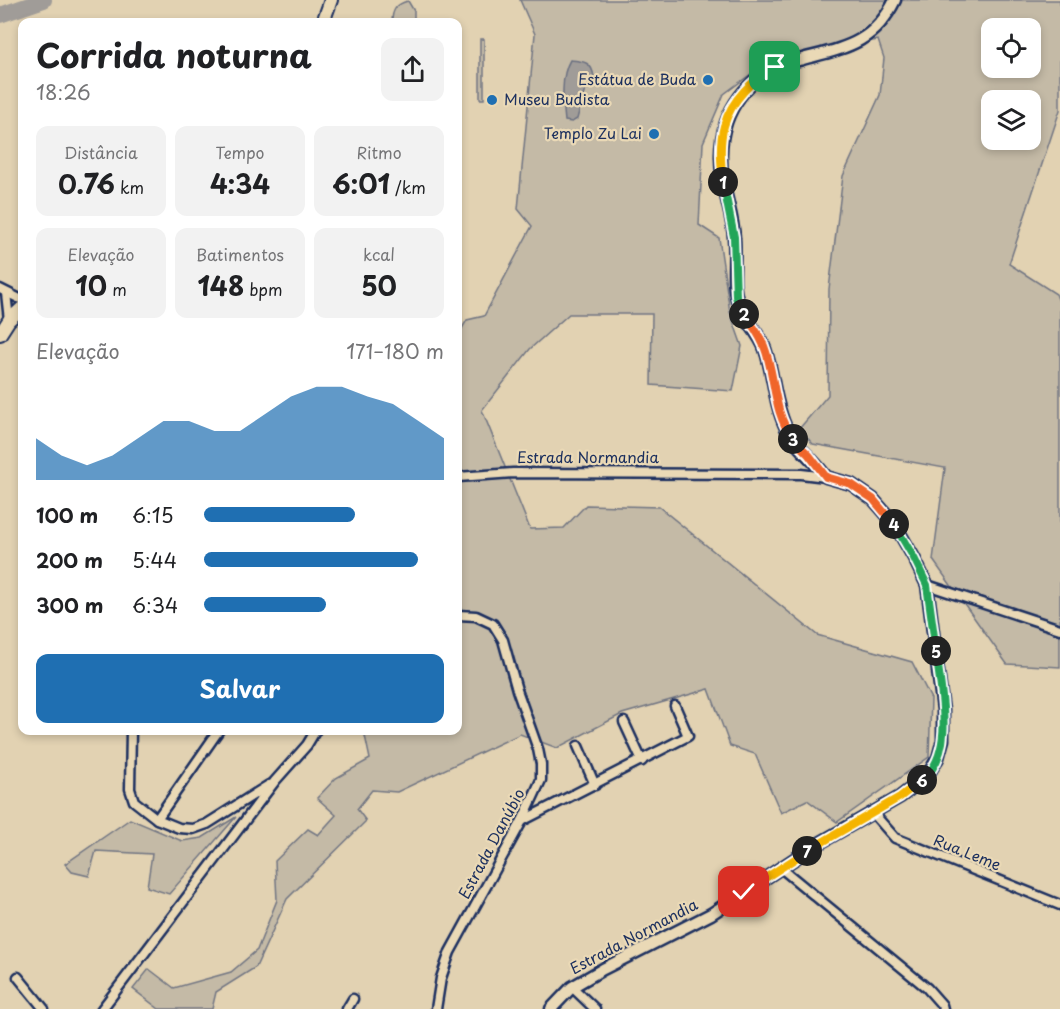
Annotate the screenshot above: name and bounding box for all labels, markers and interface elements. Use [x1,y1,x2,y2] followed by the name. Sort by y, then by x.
[981,18,1041,150] map controls
[981,18,1041,78] button: locate
[36,29,312,79] text: Corrida noturna
[381,38,444,101] button: share
[749,41,800,92] pin
[758,50,791,83] icon: arrive
[578,67,697,90] place label: Estátua de Buda
[701,73,715,87] marker: Estátua de Buda
[36,77,91,107] text: 18:26
[504,87,610,110] place label: Museu Budista
[981,90,1041,150] button: layers
[485,93,499,107] marker: Museu Budista
[544,121,642,144] place label: Templo Zu Lai
[647,127,661,141] marker: Templo Zu Lai
[64,140,138,164] text: Distância
[216,140,264,164] text: Tempo
[356,140,402,164] text: Ritmo
[58,164,115,203] text: 0.76
[210,164,270,203] text: 4:34
[332,164,390,203] text: 6:01
[708,167,738,197] pin: 1
[719,170,727,194] text: 1
[115,175,144,199] text: km
[390,175,426,199] text: /km
[68,242,134,266] text: Elevação
[196,242,284,266] text: Batimentos
[363,242,395,266] text: kcal
[75,266,107,305] text: 10
[197,266,244,305] text: 148
[361,266,397,305] text: 50
[107,277,127,301] text: m
[244,277,283,301] text: bpm
[729,299,759,329] pin: 2
[738,302,750,326] text: 2
[36,336,120,366] text: Elevação
[346,336,444,366] text: 171–180 m
[778,424,808,454] pin: 3
[788,427,798,451] text: 3
[517,445,659,468] street label: Estrada Normandia
[36,500,98,530] text: 100 m
[132,500,174,530] text: 6:15
[879,509,909,539] pin: 4
[889,512,899,536] text: 4
[36,545,103,575] text: 200 m
[132,545,177,575] text: 5:44
[36,590,104,620] text: 300 m
[132,590,178,620] text: 6:34
[921,636,951,666] pin: 5
[931,639,941,663] text: 5
[36,654,444,723] button: Salvar
[907,765,937,795] pin: 6
[916,768,928,792] text: 6
[452,784,530,903] street label: Estrada Danúbio
[930,828,1005,876] street label: Rua Leme
[792,836,822,866] pin: 7
[802,839,812,863] text: 7
[718,866,769,917] pin
[727,875,760,908] icon: check
[565,892,702,979] street label: Estrada Normandia

